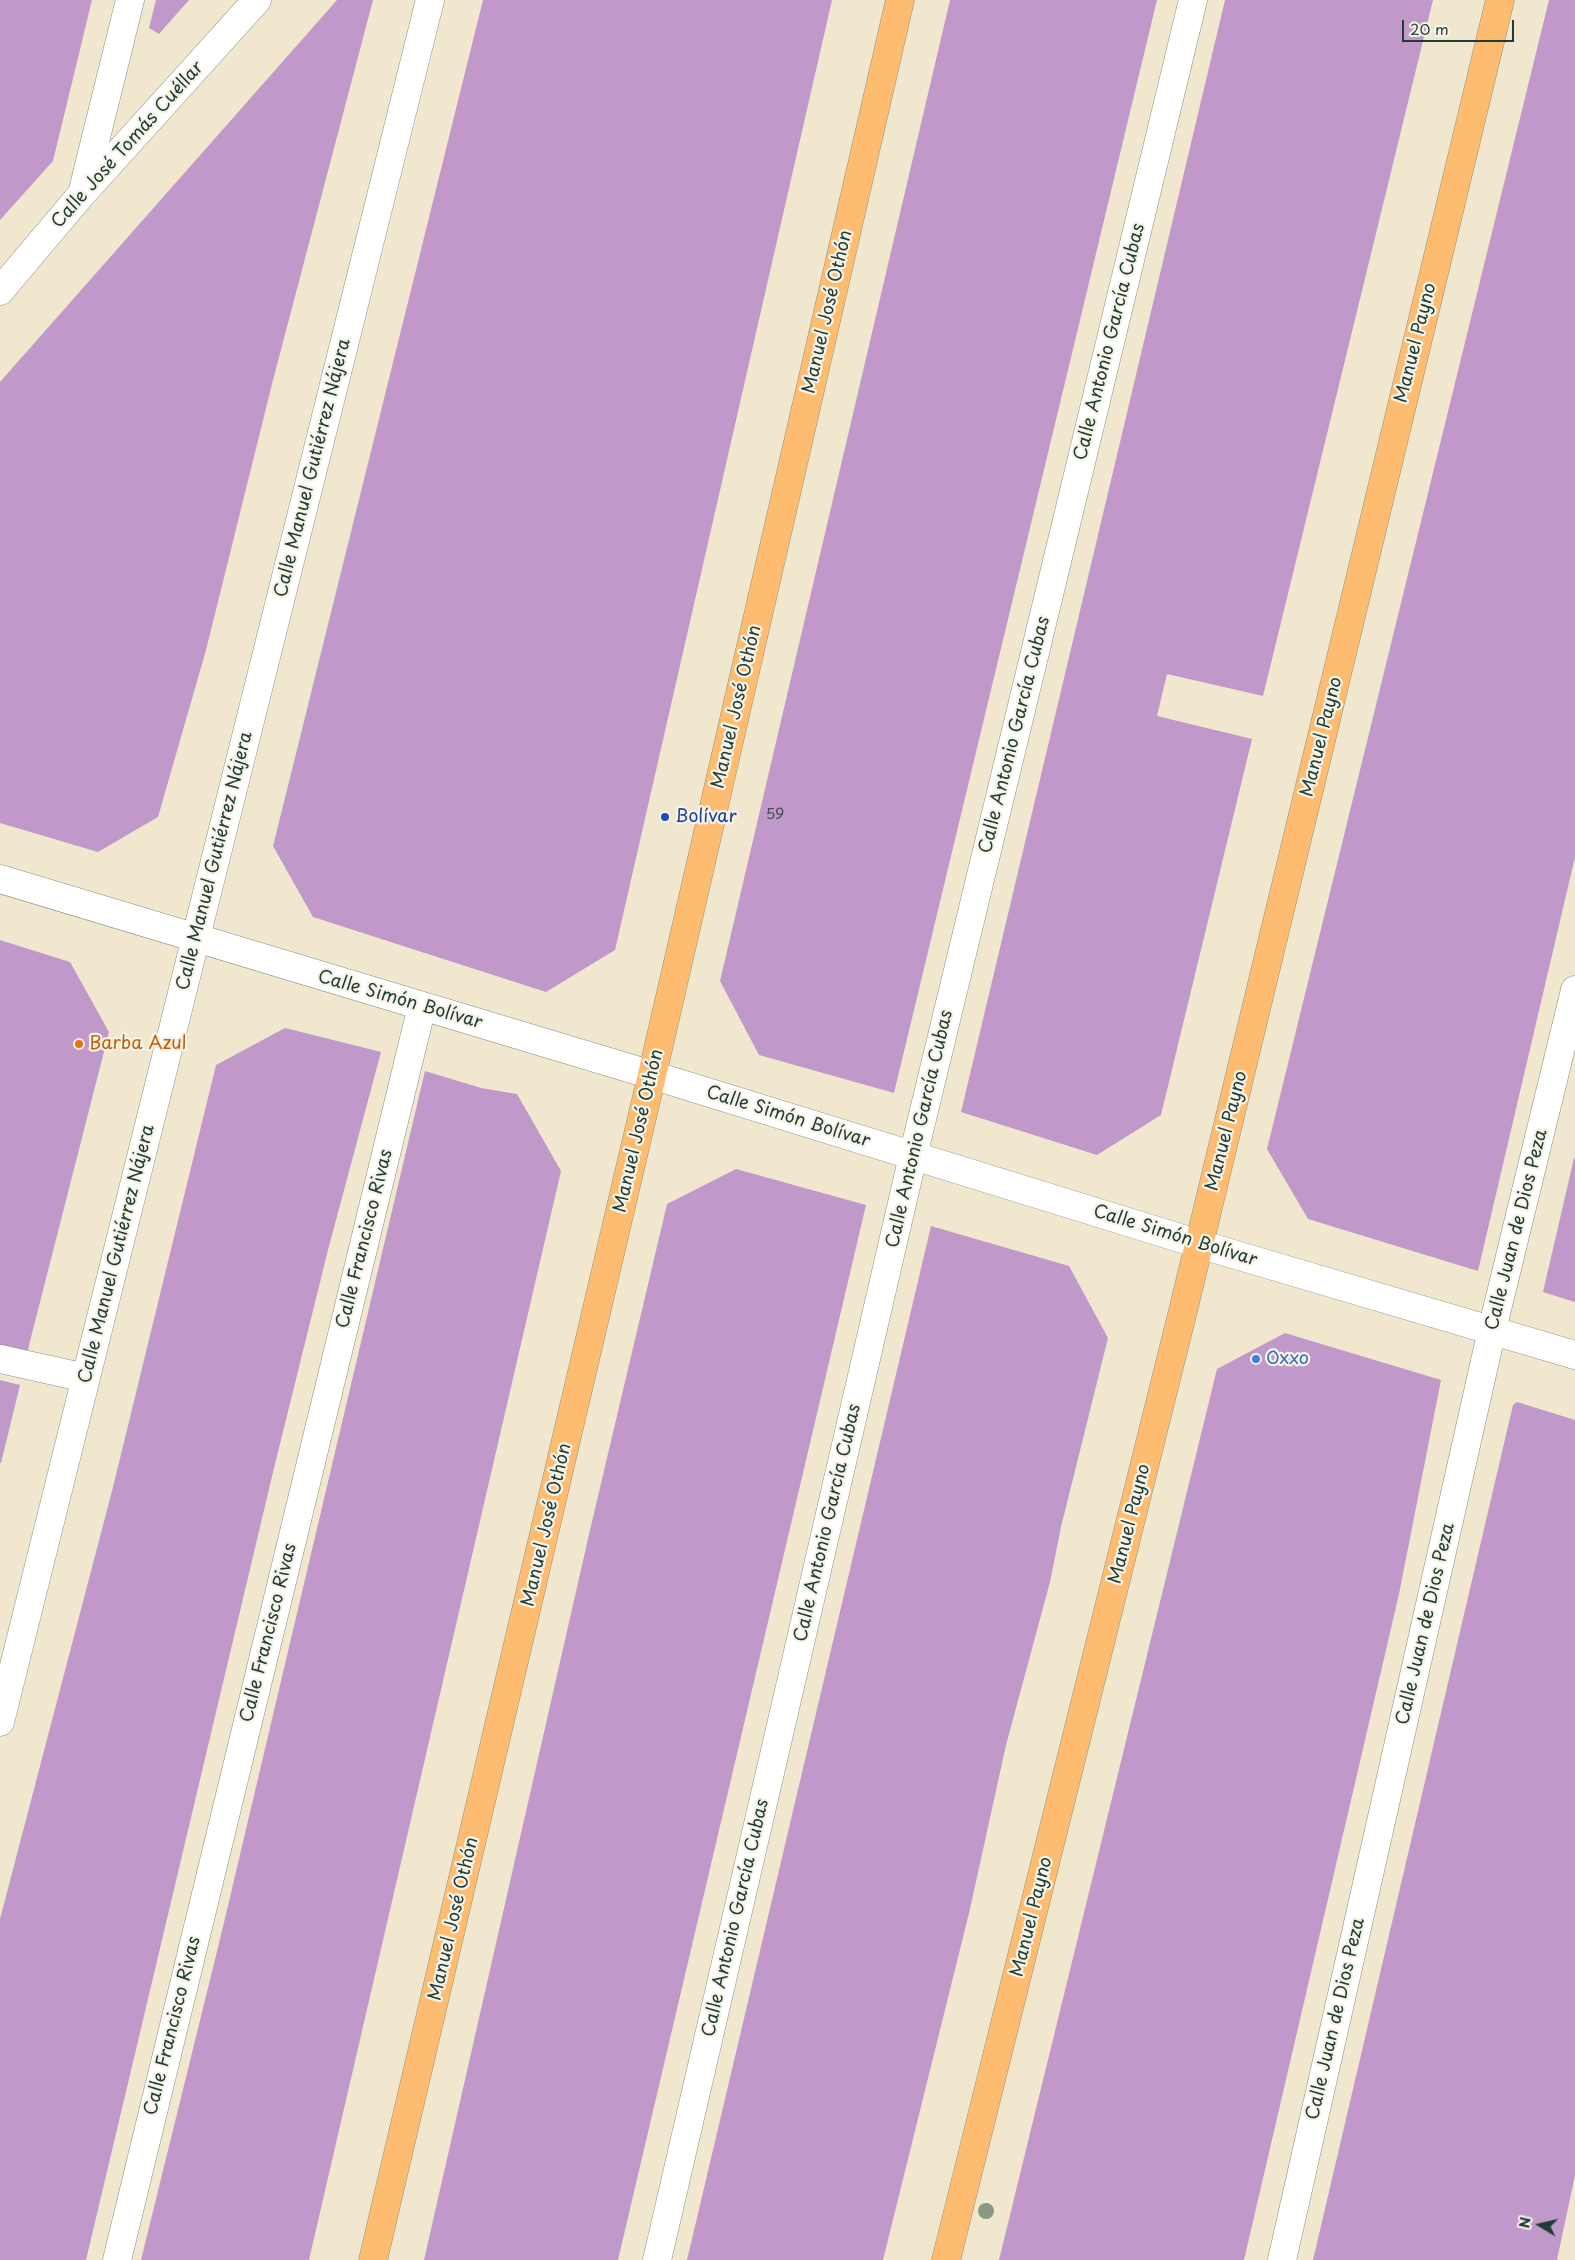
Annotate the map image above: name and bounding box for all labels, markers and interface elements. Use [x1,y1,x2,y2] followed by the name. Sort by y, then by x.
[1405,10,1518,42] scale bar
[1410,17,1449,40] text: 20 m
[47,57,209,233] street label: Calle José Tomás Cuéllar
[1070,221,1150,463] street label: Calle Antonio García Cubas
[799,228,857,396] street label: Manuel José Othón
[1391,281,1441,405] street label: Manuel Payno
[270,336,356,600] street label: Calle Manuel Gutiérrez Nájera
[975,614,1055,856] street label: Calle Antonio García Cubas
[708,623,766,791] street label: Manuel José Othón
[1297,675,1347,799] street label: Manuel Payno
[172,729,258,993] street label: Calle Manuel Gutiérrez Nájera
[675,806,737,828] place label: Bolívar
[766,806,784,824] house number: 59
[659,811,671,823] marker: Bolívar
[315,966,485,1034] street label: Calle Simón Bolívar
[882,1008,958,1250] street label: Calle Antonio García Cubas
[89,1033,186,1055] place label: Barba Azul
[73,1038,85,1050] marker: Barba Azul
[610,1047,668,1215] street label: Manuel José Othón
[1202,1069,1252,1193] street label: Manuel Payno
[703,1082,873,1152] street label: Calle Simón Bolívar
[74,1122,160,1386] street label: Calle Manuel Gutiérrez Nájera
[1482,1127,1552,1333] street label: Calle Juan de Dios Peza
[332,1147,398,1331] street label: Calle Francisco Rivas
[1090,1201,1260,1271] street label: Calle Simón Bolívar
[1266,1348,1309,1370] place label: Oxxo
[1250,1353,1262,1365] marker: Oxxo
[790,1402,866,1644] street label: Calle Antonio García Cubas
[518,1441,576,1609] street label: Manuel José Othón
[1105,1462,1155,1586] street label: Manuel Payno
[1392,1521,1460,1727] street label: Calle Juan de Dios Peza
[236,1541,302,1725] street label: Calle Francisco Rivas
[698,1797,774,2039] street label: Calle Antonio García Cubas
[425,1835,483,2003] street label: Manuel José Othón
[1007,1855,1057,1979] street label: Manuel Payno
[1302,1916,1370,2122] street label: Calle Juan de Dios Peza
[140,1934,206,2118] street label: Calle Francisco Rivas
[1515,2200,1565,2250] north arrow
[1513,2215,1536,2230] text: N

